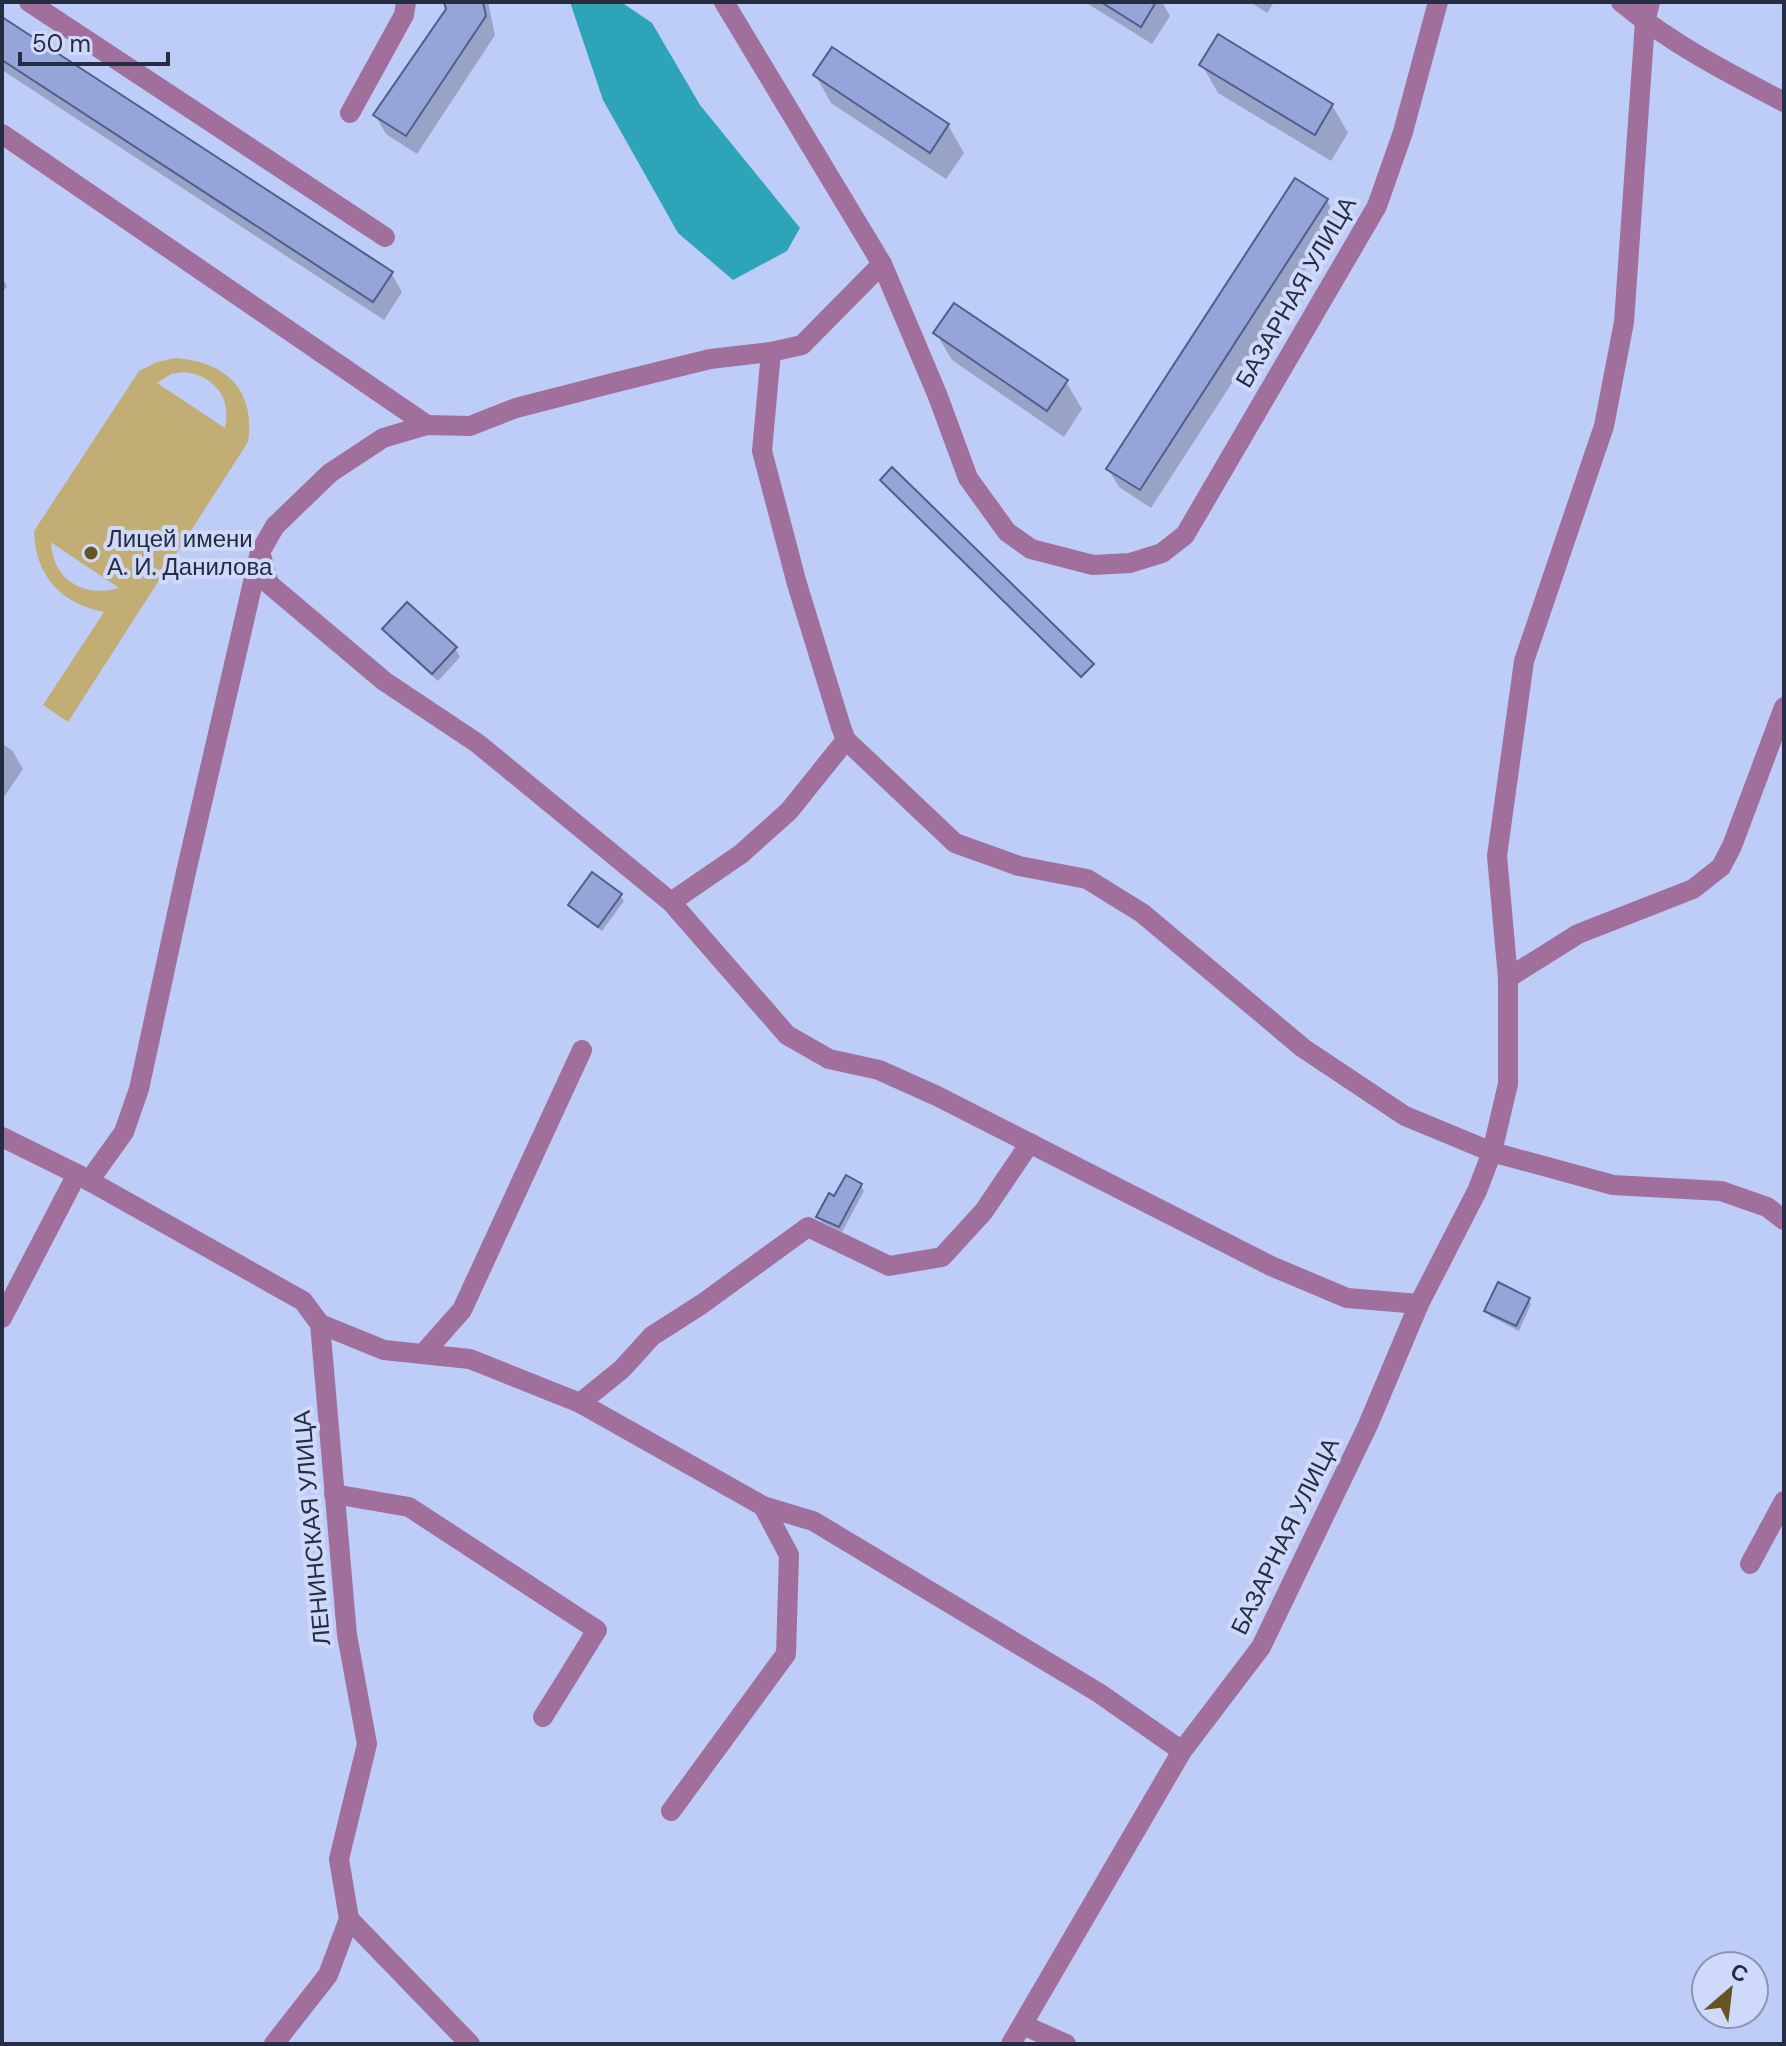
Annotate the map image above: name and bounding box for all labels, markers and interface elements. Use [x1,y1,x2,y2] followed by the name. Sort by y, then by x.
[20,16,168,66] scale bar
[32,28,91,59] text: 50 m
[1228,191,1363,393] street label: БАЗАРНАЯ УЛИЦА
[107,523,273,582] place label: Лицей имени А. И. Данилова
[82,544,100,562] marker: Лицей имени А. И. Данилова
[286,1409,337,1647] street label: ЛЕНИНСКАЯ УЛИЦА
[1223,1432,1346,1640] street label: БАЗАРНАЯ УЛИЦА
[1690,1950,1770,2030] north arrow
[1725,1956,1753,1989] text: С

